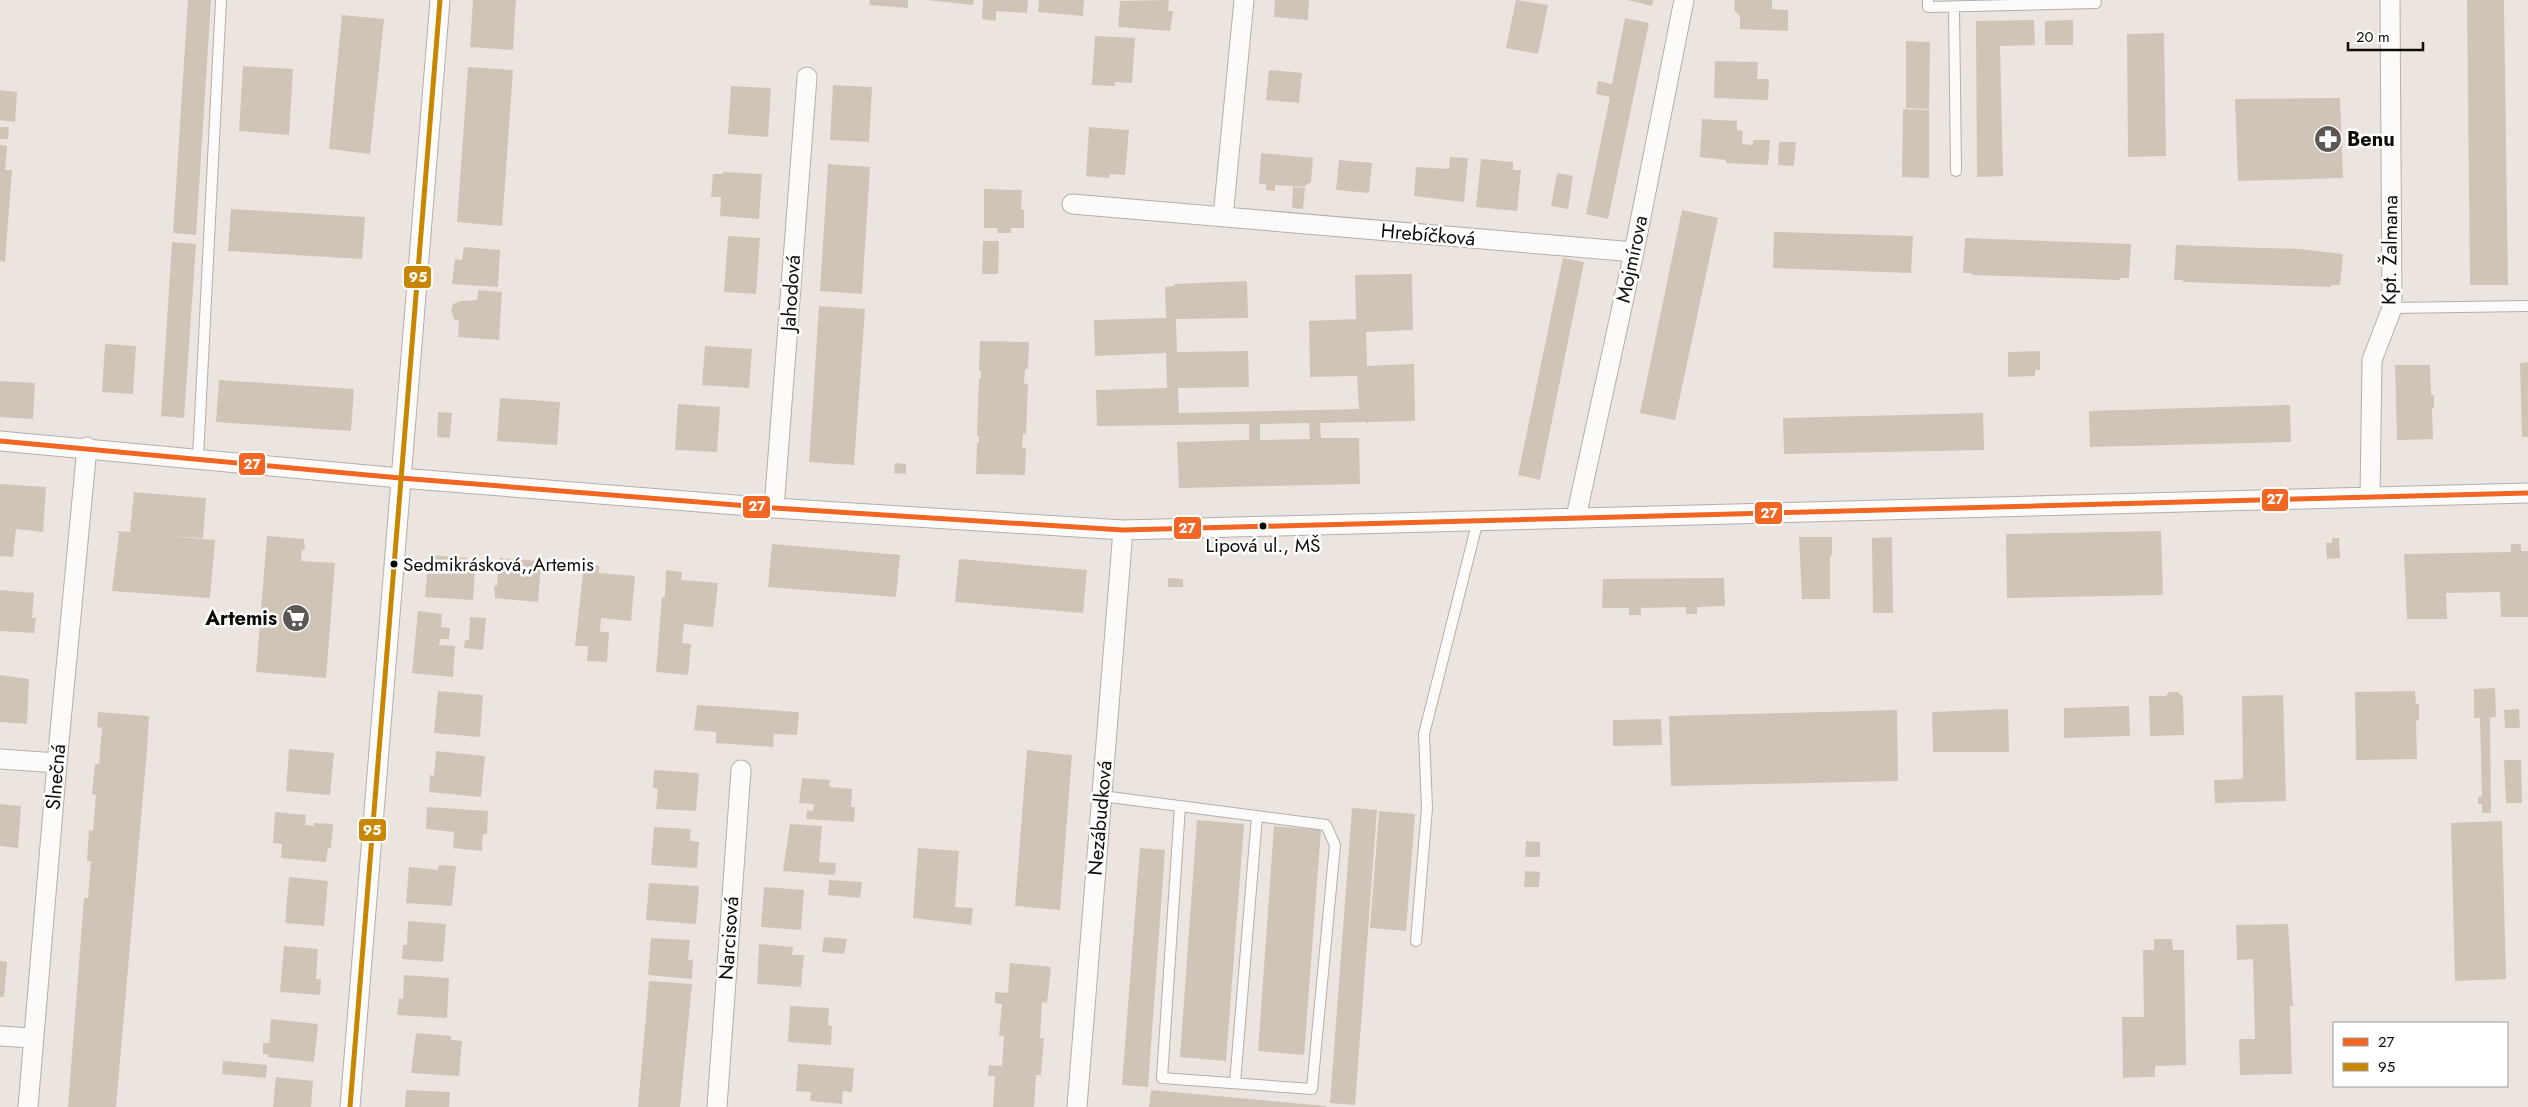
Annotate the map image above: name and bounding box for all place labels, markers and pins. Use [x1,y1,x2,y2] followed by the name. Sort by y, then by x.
[2313,124,2343,154] pharmacy icon: Benu
[2347,125,2395,154] place label: Benu
[1258,521,1268,531] marker: Lipová ul., MŠ
[1205,532,1321,559] place label: Lipová ul., MŠ
[403,551,594,578] place label: Sedmikrásková,,Artemis
[389,559,399,569] marker: Sedmikrásková,,Artemis
[281,603,311,633] supermarket icon: Artemis
[204,604,277,633] place label: Artemis

